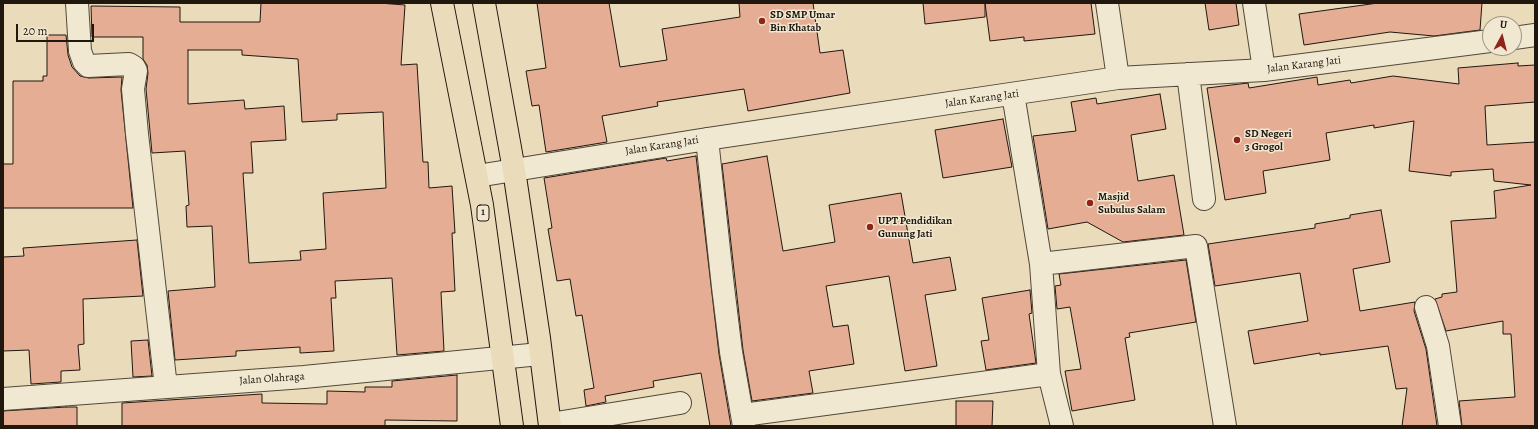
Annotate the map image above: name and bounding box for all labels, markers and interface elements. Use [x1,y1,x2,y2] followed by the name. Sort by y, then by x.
[770,8,835,34] place label: SD SMP Umar Bin Khatab
[18,16,96,42] scale bar
[757,16,767,26] marker: SD SMP Umar Bin Khatab
[1482,16,1522,56] north arrow
[1499,17,1508,32] text: U
[23,23,47,39] text: 20 m
[1266,54,1342,76] street label: Jalan Karang Jati
[944,87,1020,111] street label: Jalan Karang Jati
[1245,127,1292,153] place label: SD Negeri 3 Grogol
[624,134,700,158] street label: Jalan Karang Jati
[1232,135,1242,145] marker: SD Negeri 3 Grogol
[1098,190,1165,216] place label: Masjid Subulus Salam
[1085,198,1095,208] marker: Masjid Subulus Salam
[477,205,489,221] road number: 1
[878,214,952,240] place label: UPT Pendidikan Gunung Jati
[865,222,875,232] marker: UPT Pendidikan Gunung Jati
[239,370,305,388] street label: Jalan Olahraga

